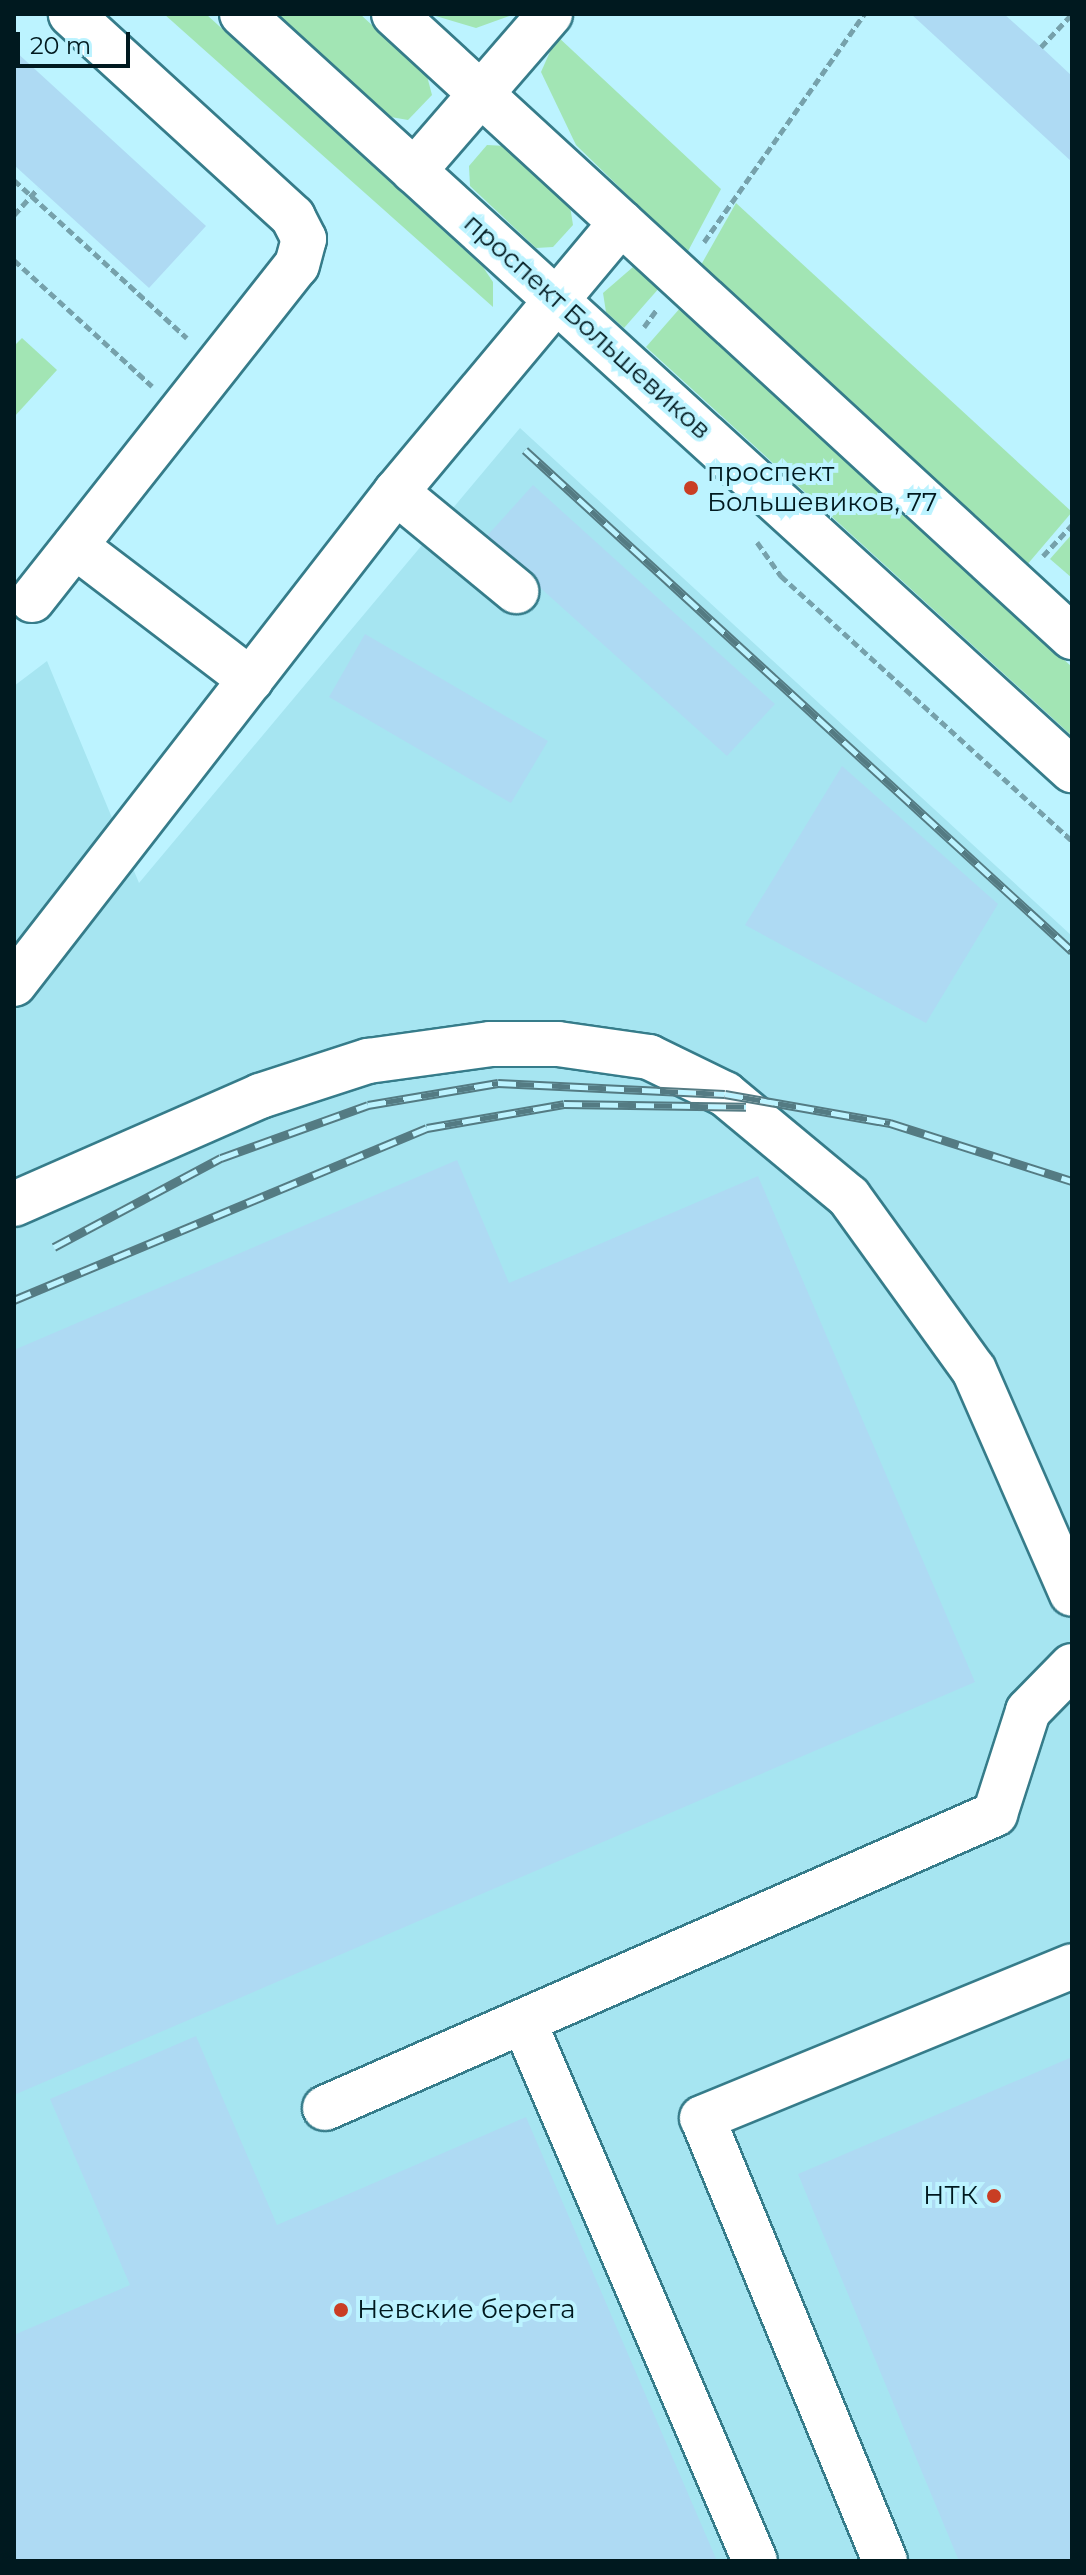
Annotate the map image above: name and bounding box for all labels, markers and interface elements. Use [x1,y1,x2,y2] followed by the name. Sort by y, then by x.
[20,16,134,66] scale bar
[30,31,91,60] text: 20 m
[457,208,717,446] street label: проспект Большевиков
[707,457,937,518] place label: проспект Большевиков, 77
[682,479,700,497] marker: проспект Большевиков, 77
[923,2180,978,2212] place label: НТК
[985,2187,1003,2205] marker: НТК
[357,2294,575,2326] place label: Невские берега
[332,2301,350,2319] marker: Невские берега

